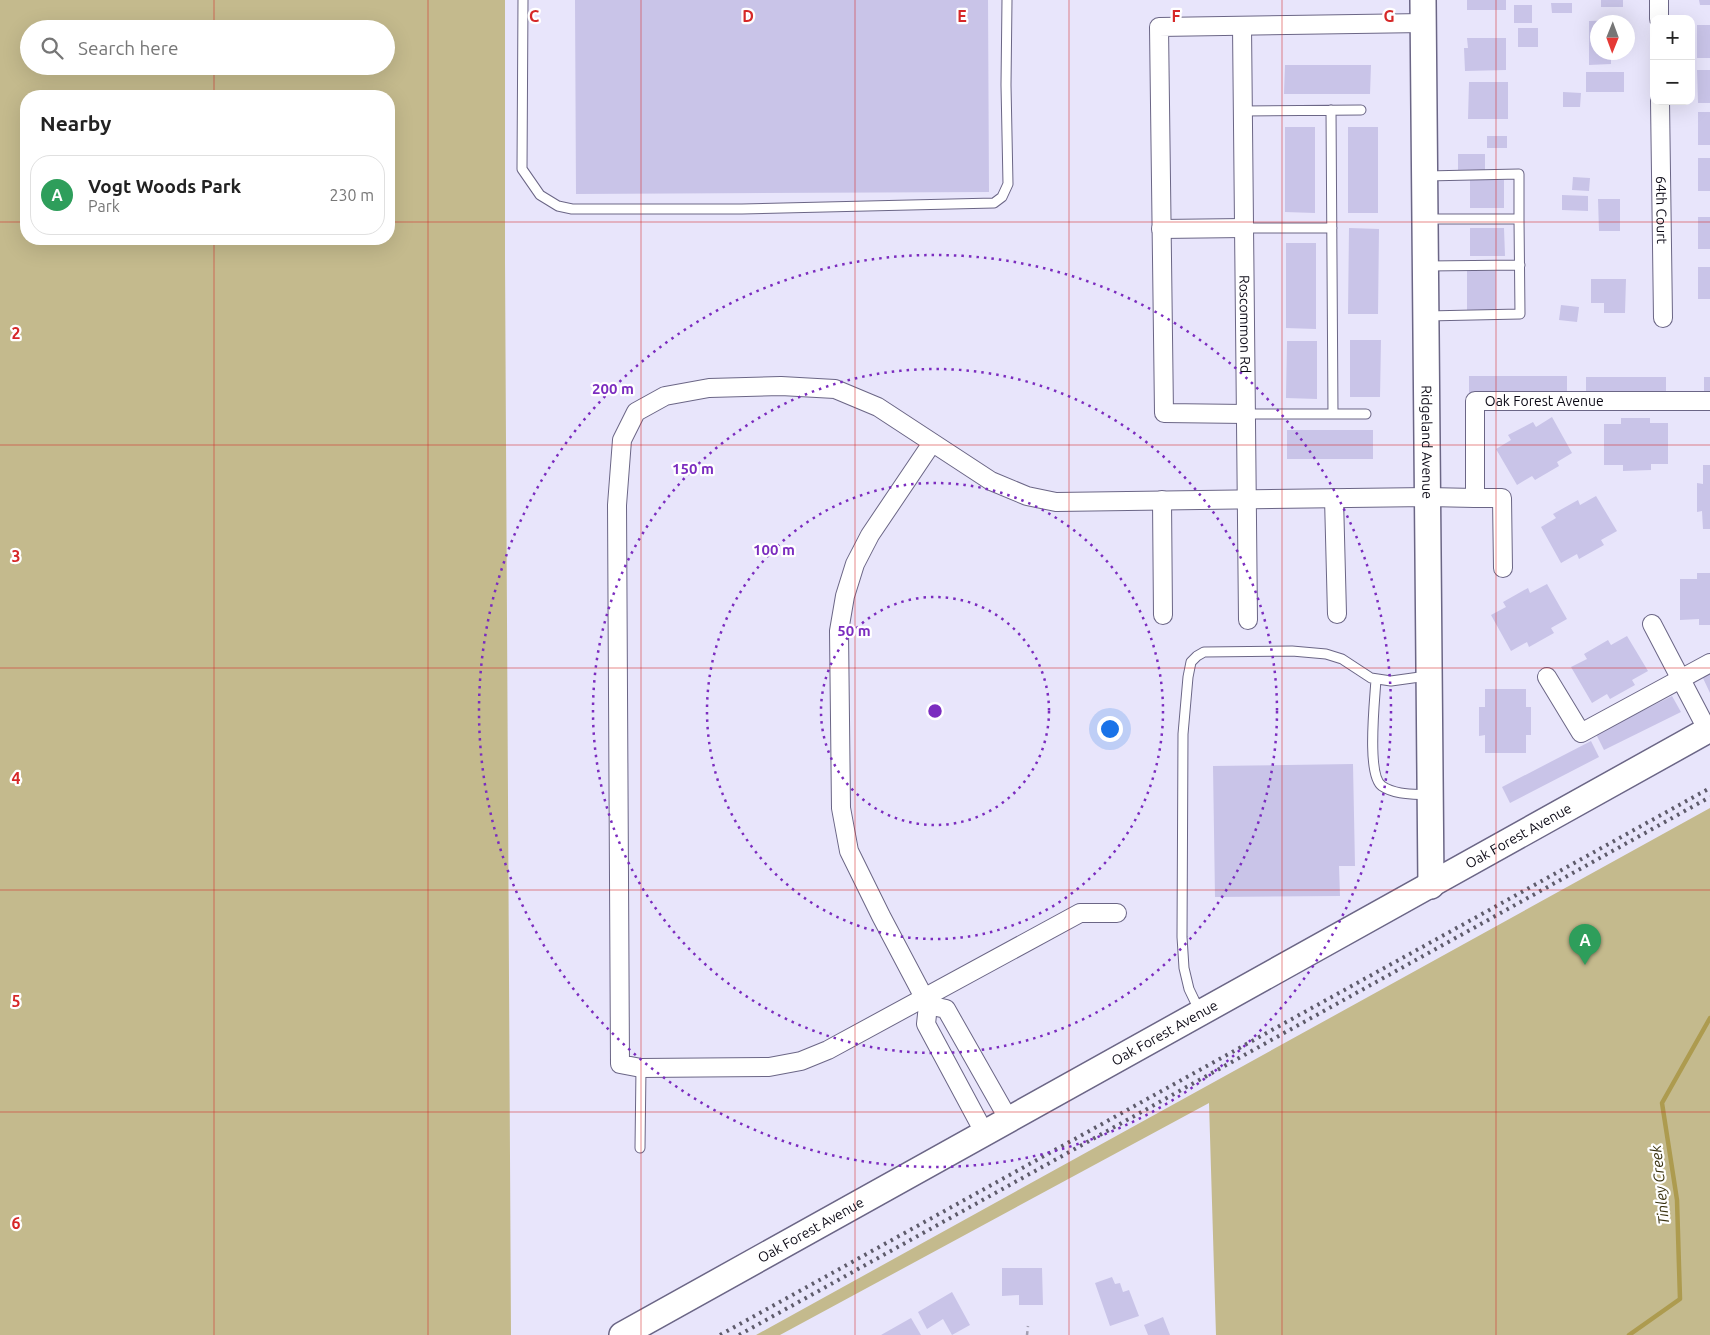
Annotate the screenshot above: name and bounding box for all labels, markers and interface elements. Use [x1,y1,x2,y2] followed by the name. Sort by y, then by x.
[529,7,539,25] text: C
[742,7,754,25] text: D
[957,7,967,25] text: E
[1172,7,1181,25] text: F
[1383,7,1395,25] text: G
[1590,15,1635,60] north arrow
[1650,15,1695,105] map controls
[1650,15,1695,60] button: +
[20,20,395,75] search box
[38,34,66,62] icon: search
[78,37,178,59] text: Search here
[1650,60,1695,105] button: −
[40,111,111,135] text: Nearby
[88,175,241,197] text: Vogt Woods Park
[1653,176,1670,245] street label: 64th Court
[51,186,63,204] text: A
[329,186,374,204] text: 230 m
[88,197,120,215] text: Park
[1237,275,1254,373] street label: Roscommon Rd
[11,324,21,342] text: 2
[592,380,634,397] text: 200 m
[1418,385,1436,499] street label: Ridgeland Avenue
[1485,393,1604,409] street label: Oak Forest Avenue
[672,460,714,477] text: 150 m
[753,541,795,558] text: 100 m
[11,547,21,565] text: 3
[837,622,871,639] text: 50 m
[926,702,944,720] centre of rings
[1097,716,1123,742] your location
[11,769,21,787] text: 4
[1462,800,1574,872] street label: Oak Forest Avenue
[1569,924,1601,965] pin: A
[11,992,21,1010] text: 5
[1109,997,1220,1069] street label: Oak Forest Avenue
[1647,1144,1672,1226] water label: Tinley Creek
[755,1194,867,1266] street label: Oak Forest Avenue
[11,1214,21,1232] text: 6

